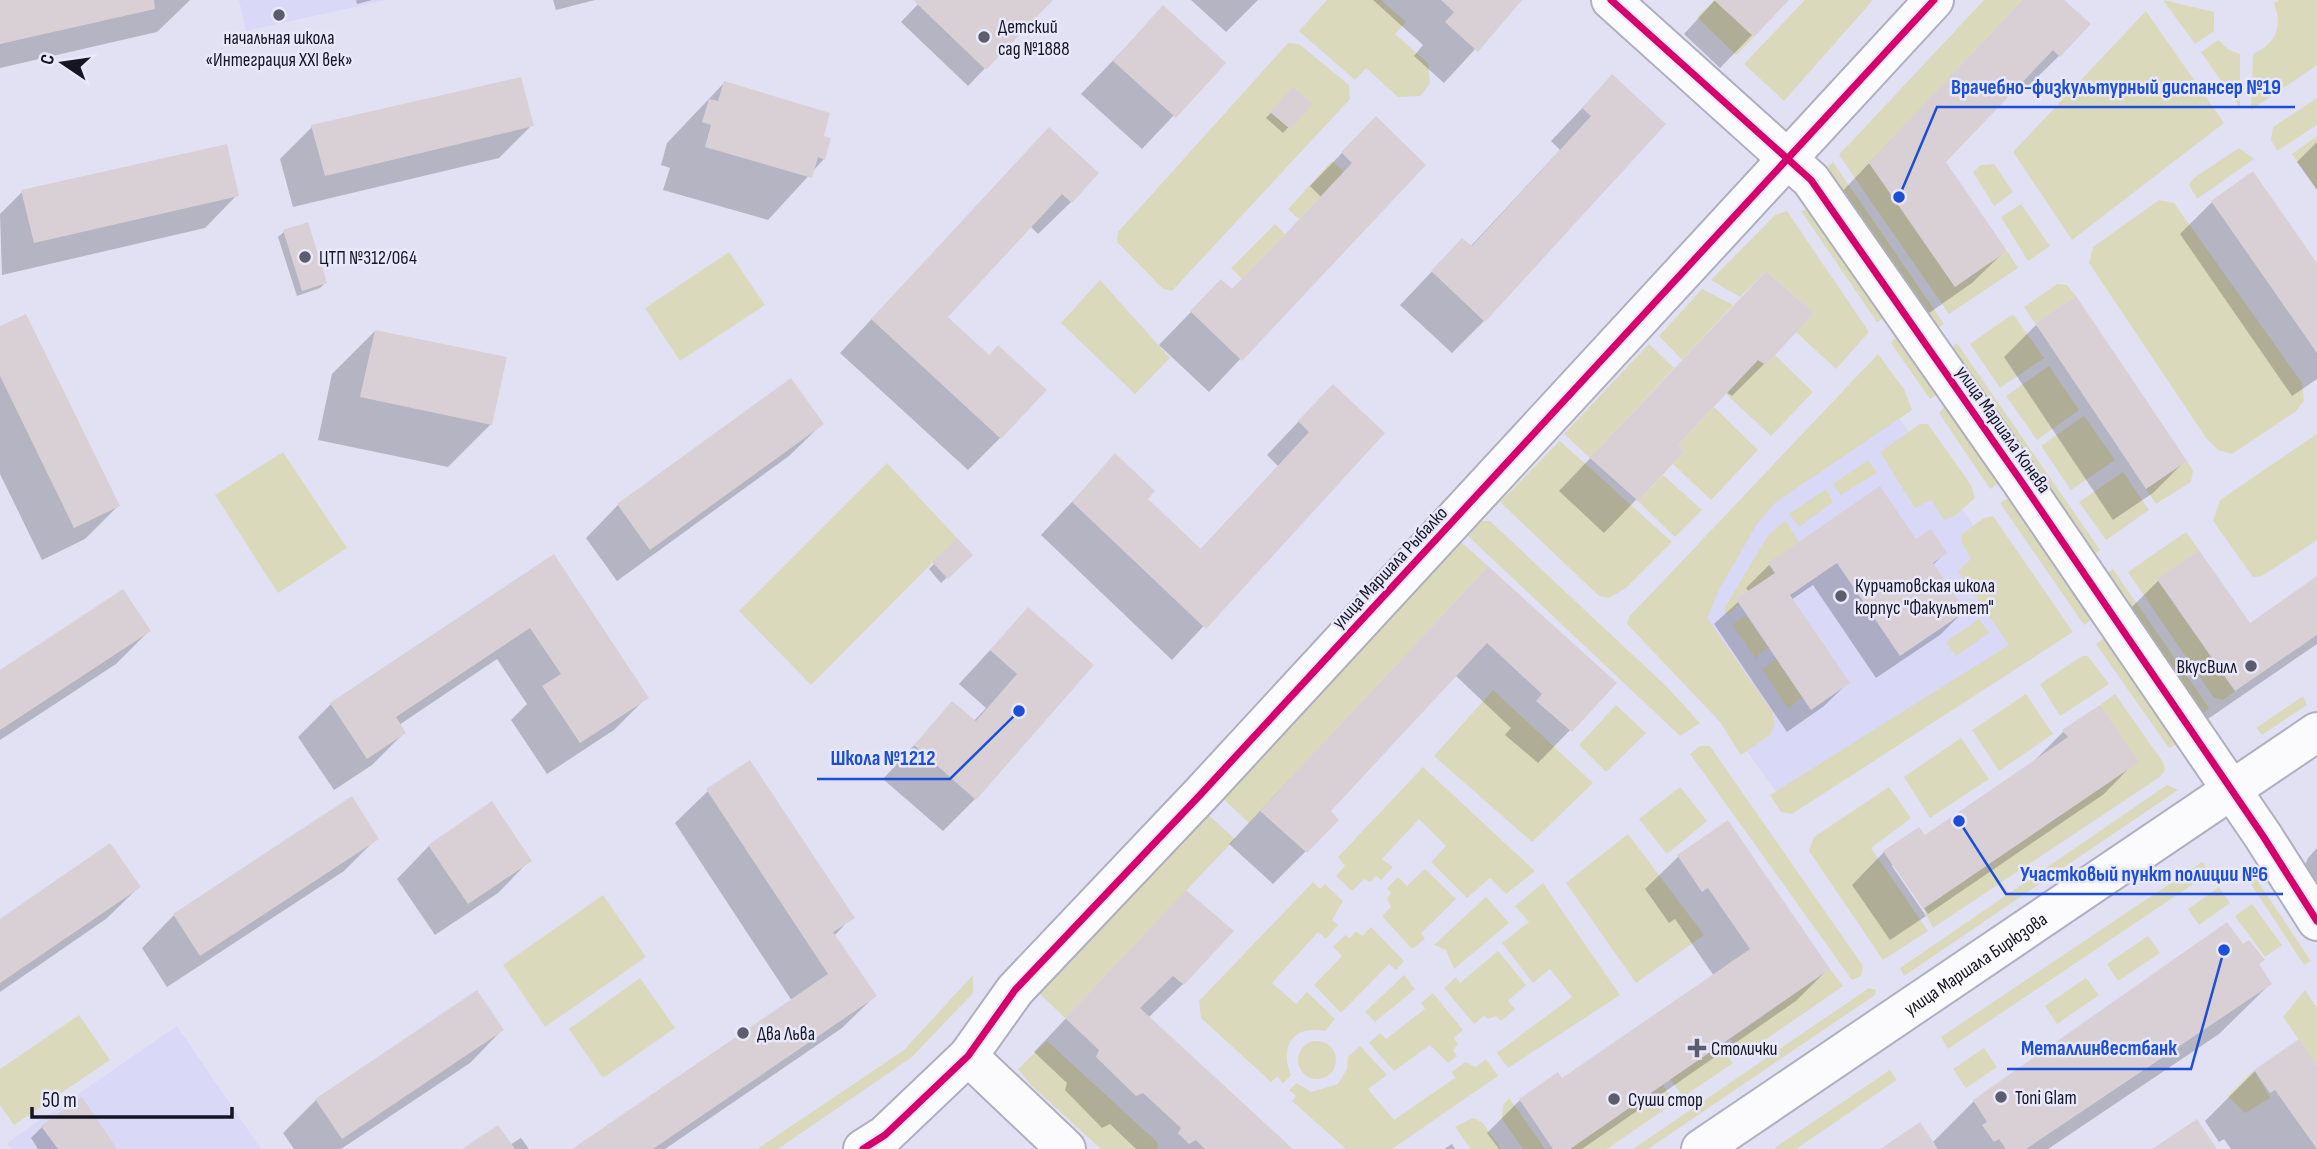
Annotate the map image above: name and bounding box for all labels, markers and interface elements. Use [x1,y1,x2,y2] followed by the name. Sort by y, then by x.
[271,7,287,23] marker: начальная школа «Интеграция XXI век»
[998,16,1069,61] place label: Детский сад №1888
[206,27,352,72] place label: начальная школа «Интеграция XXI век»
[28,28,98,98] north arrow
[976,29,992,45] marker: Детский сад №1888
[36,52,60,67] text: С
[1937,65,2295,107] callout: Врачебно-физкультурный диспансер №19
[1951,75,2281,100] text: Врачебно-физкультурный диспансер №19
[319,247,417,270] place label: ЦТП №312/064
[297,249,313,265] marker: ЦТП №312/064
[1950,362,2055,498] street label: улица Маршала Конева
[1328,502,1453,634] street label: улица Маршала Рыбалко
[1855,575,1995,620] place label: Курчатовская школа корпус "Факультет"
[1833,588,1849,604] marker: Курчатовская школа корпус "Факультет"
[2176,656,2237,679] place label: ВкусВилл
[2243,658,2259,674] marker: ВкусВилл
[817,737,950,779] callout: Школа №1212
[830,746,936,771] text: Школа №1212
[2006,852,2283,894] callout: Участковый пункт полиции №6
[2020,862,2268,887] text: Участковый пункт полиции №6
[1900,908,2052,1021] street label: улица Маршала Бирюзова
[757,1023,815,1046] place label: Два Льва
[735,1025,751,1041] marker: Два Льва
[2007,1027,2191,1069] callout: Металлинвестбанк
[2021,1036,2177,1061] text: Металлинвестбанк
[1711,1038,1778,1061] place label: Столички
[1689,1040,1705,1056] marker: Столички
[32,1076,231,1120] scale bar
[2015,1087,2077,1110] place label: Toni Glam
[42,1088,77,1113] text: 50 m
[1628,1089,1703,1112] place label: Суши стор
[1993,1089,2009,1105] marker: Toni Glam
[1606,1091,1622,1107] marker: Суши стор

